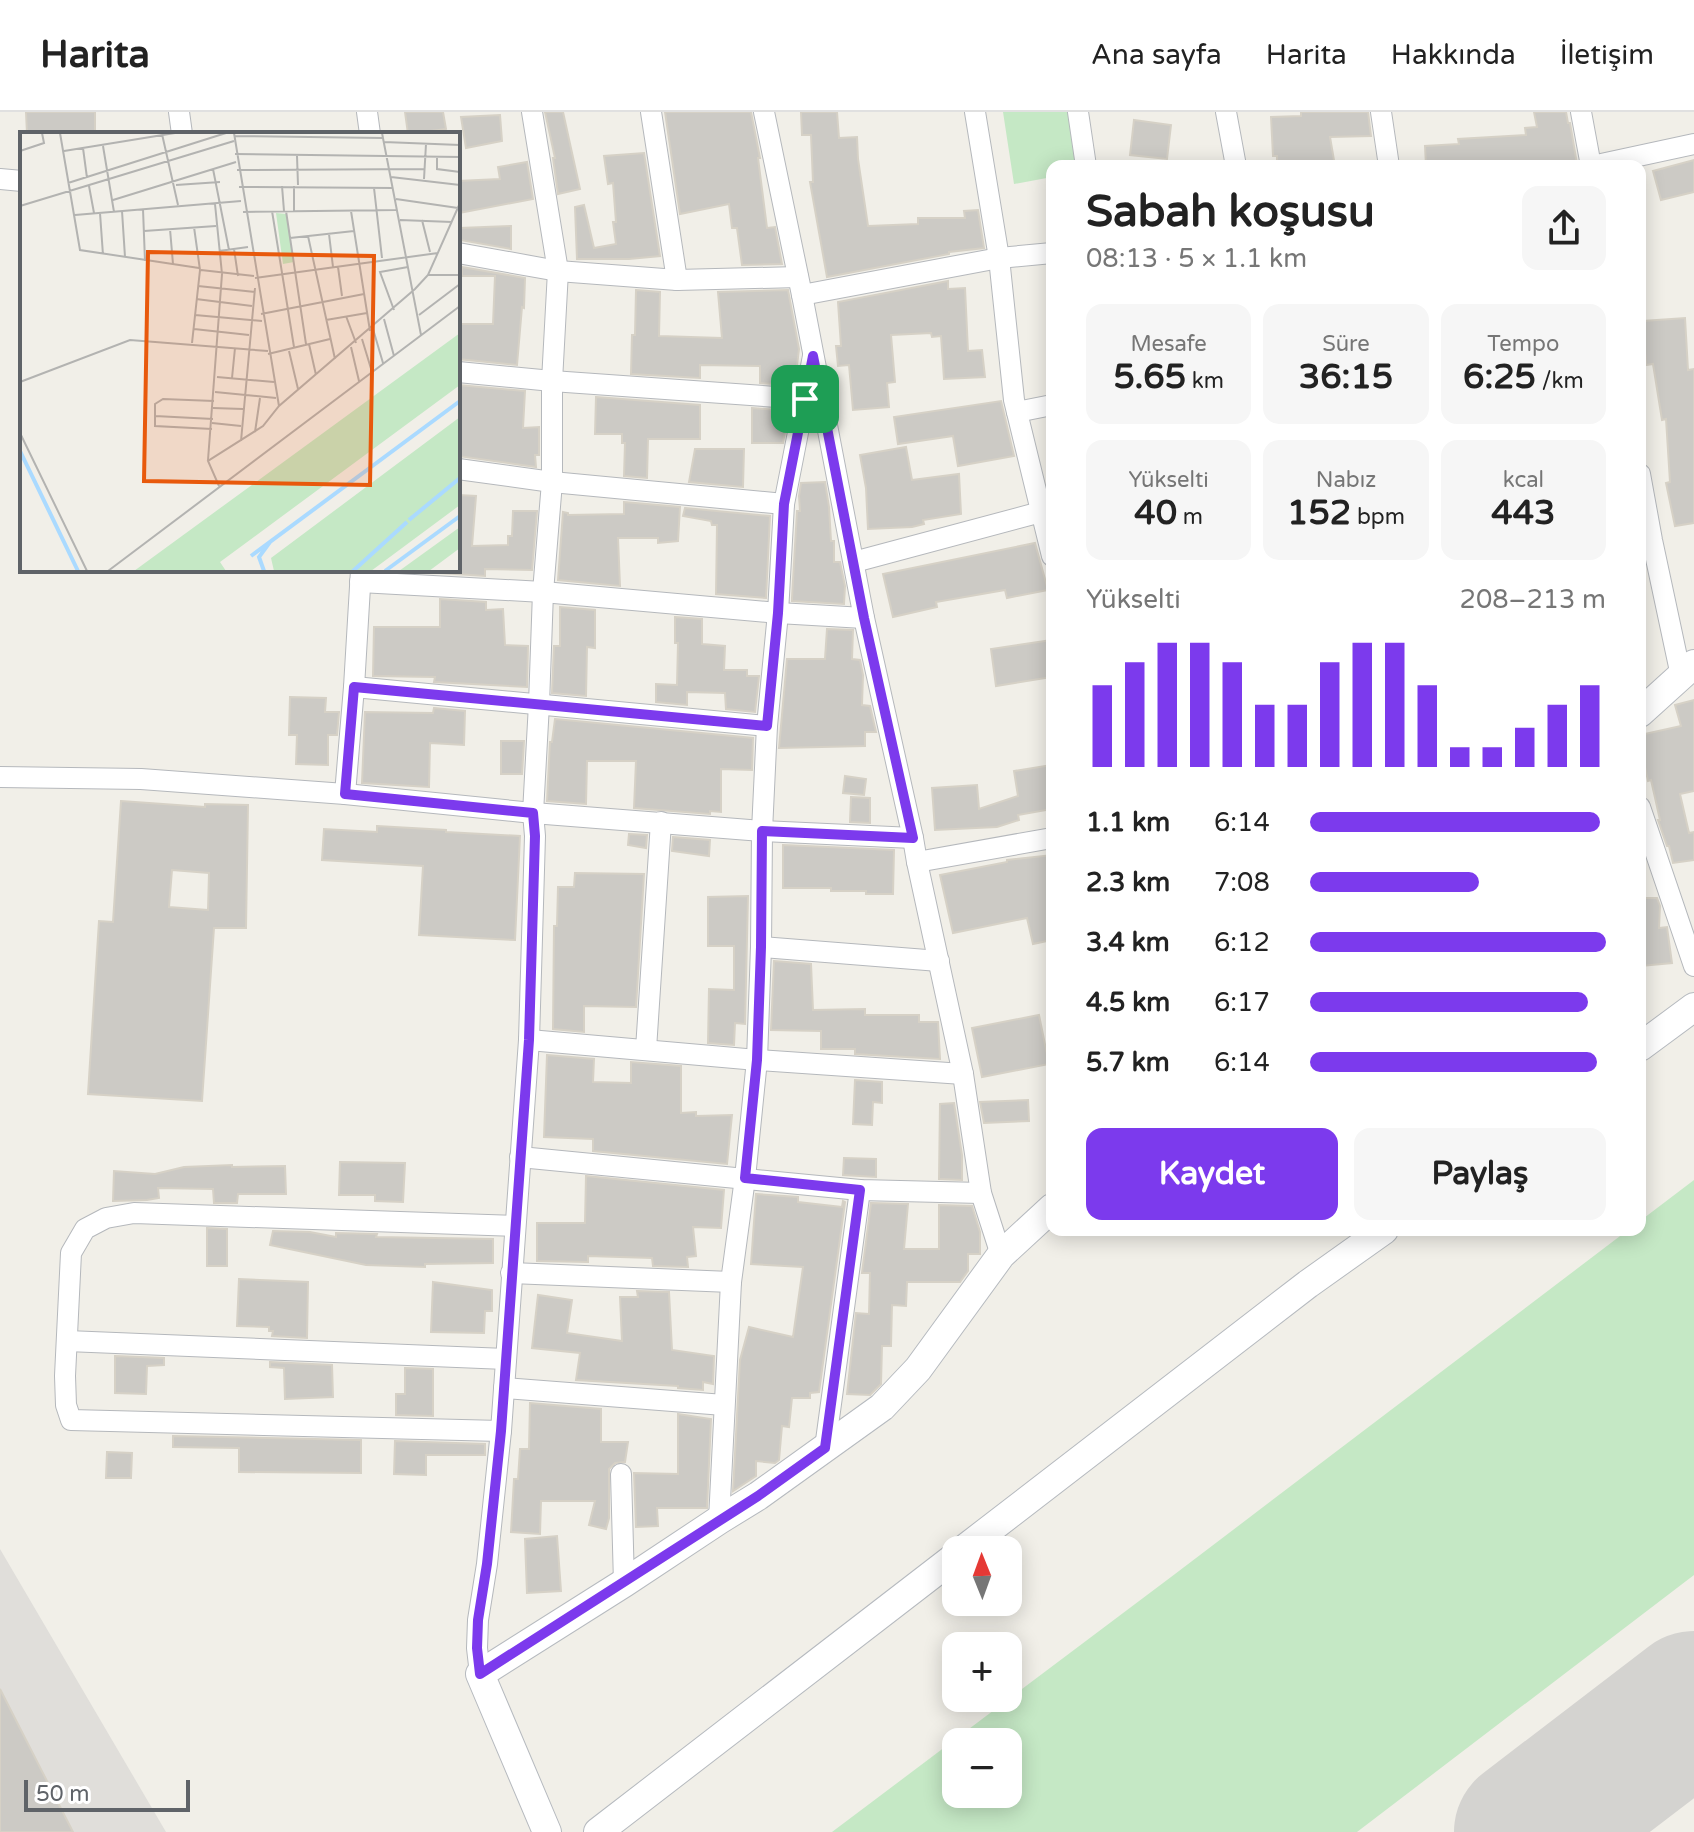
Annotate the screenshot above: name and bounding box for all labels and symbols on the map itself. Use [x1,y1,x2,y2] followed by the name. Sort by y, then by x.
[20,132,460,572] inset map
[771,365,839,433] pin
[942,1536,1022,1616] north arrow
[24,1776,190,1812] scale bar

